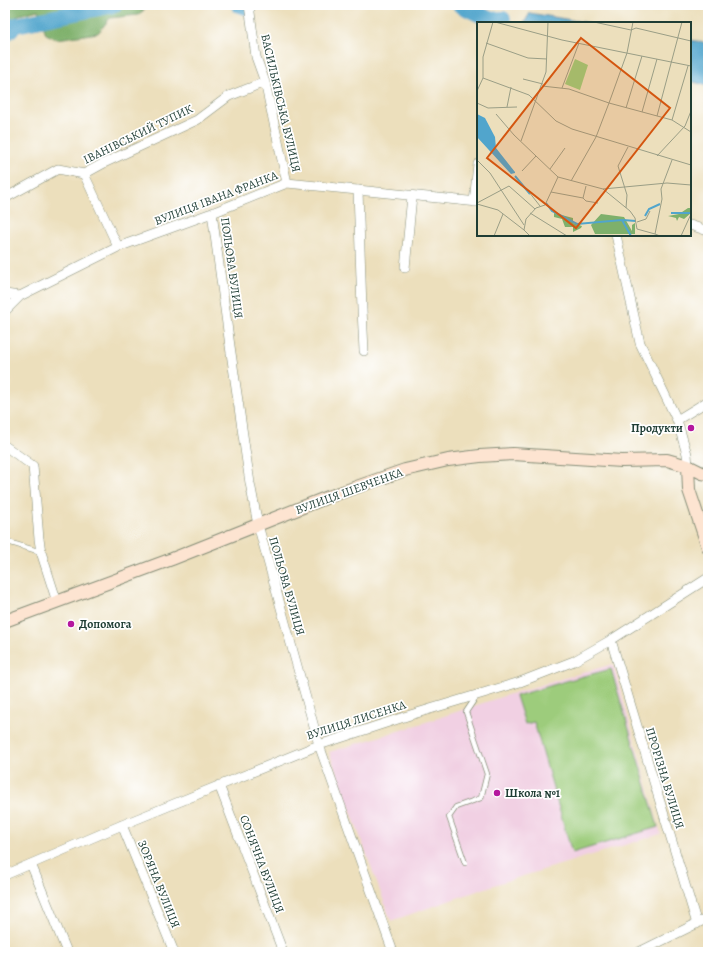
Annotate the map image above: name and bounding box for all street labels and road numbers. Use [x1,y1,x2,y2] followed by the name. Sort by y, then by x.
[257,32,305,174] street label: ВАСИЛЬКІВСЬКА ВУЛИЦЯ
[81,100,196,167] street label: ІВАНІВСЬКИЙ ТУПИК
[152,167,281,229] street label: ВУЛИЦЯ ІВАНА ФРАНКА
[217,216,247,320] street label: ПОЛЬОВА ВУЛИЦЯ
[293,464,406,518] street label: ВУЛИЦЯ ШЕВЧЕНКА
[265,535,309,637] street label: ПОЛЬОВА ВУЛИЦЯ
[304,696,409,744] street label: ВУЛИЦЯ ЛИСЕНКА
[642,725,688,831] street label: ПРОРІЗНА ВУЛИЦЯ
[236,813,288,915] street label: СОНЯЧНА ВУЛИЦЯ
[134,838,184,930] street label: ЗОРЯНА ВУЛИЦЯ

